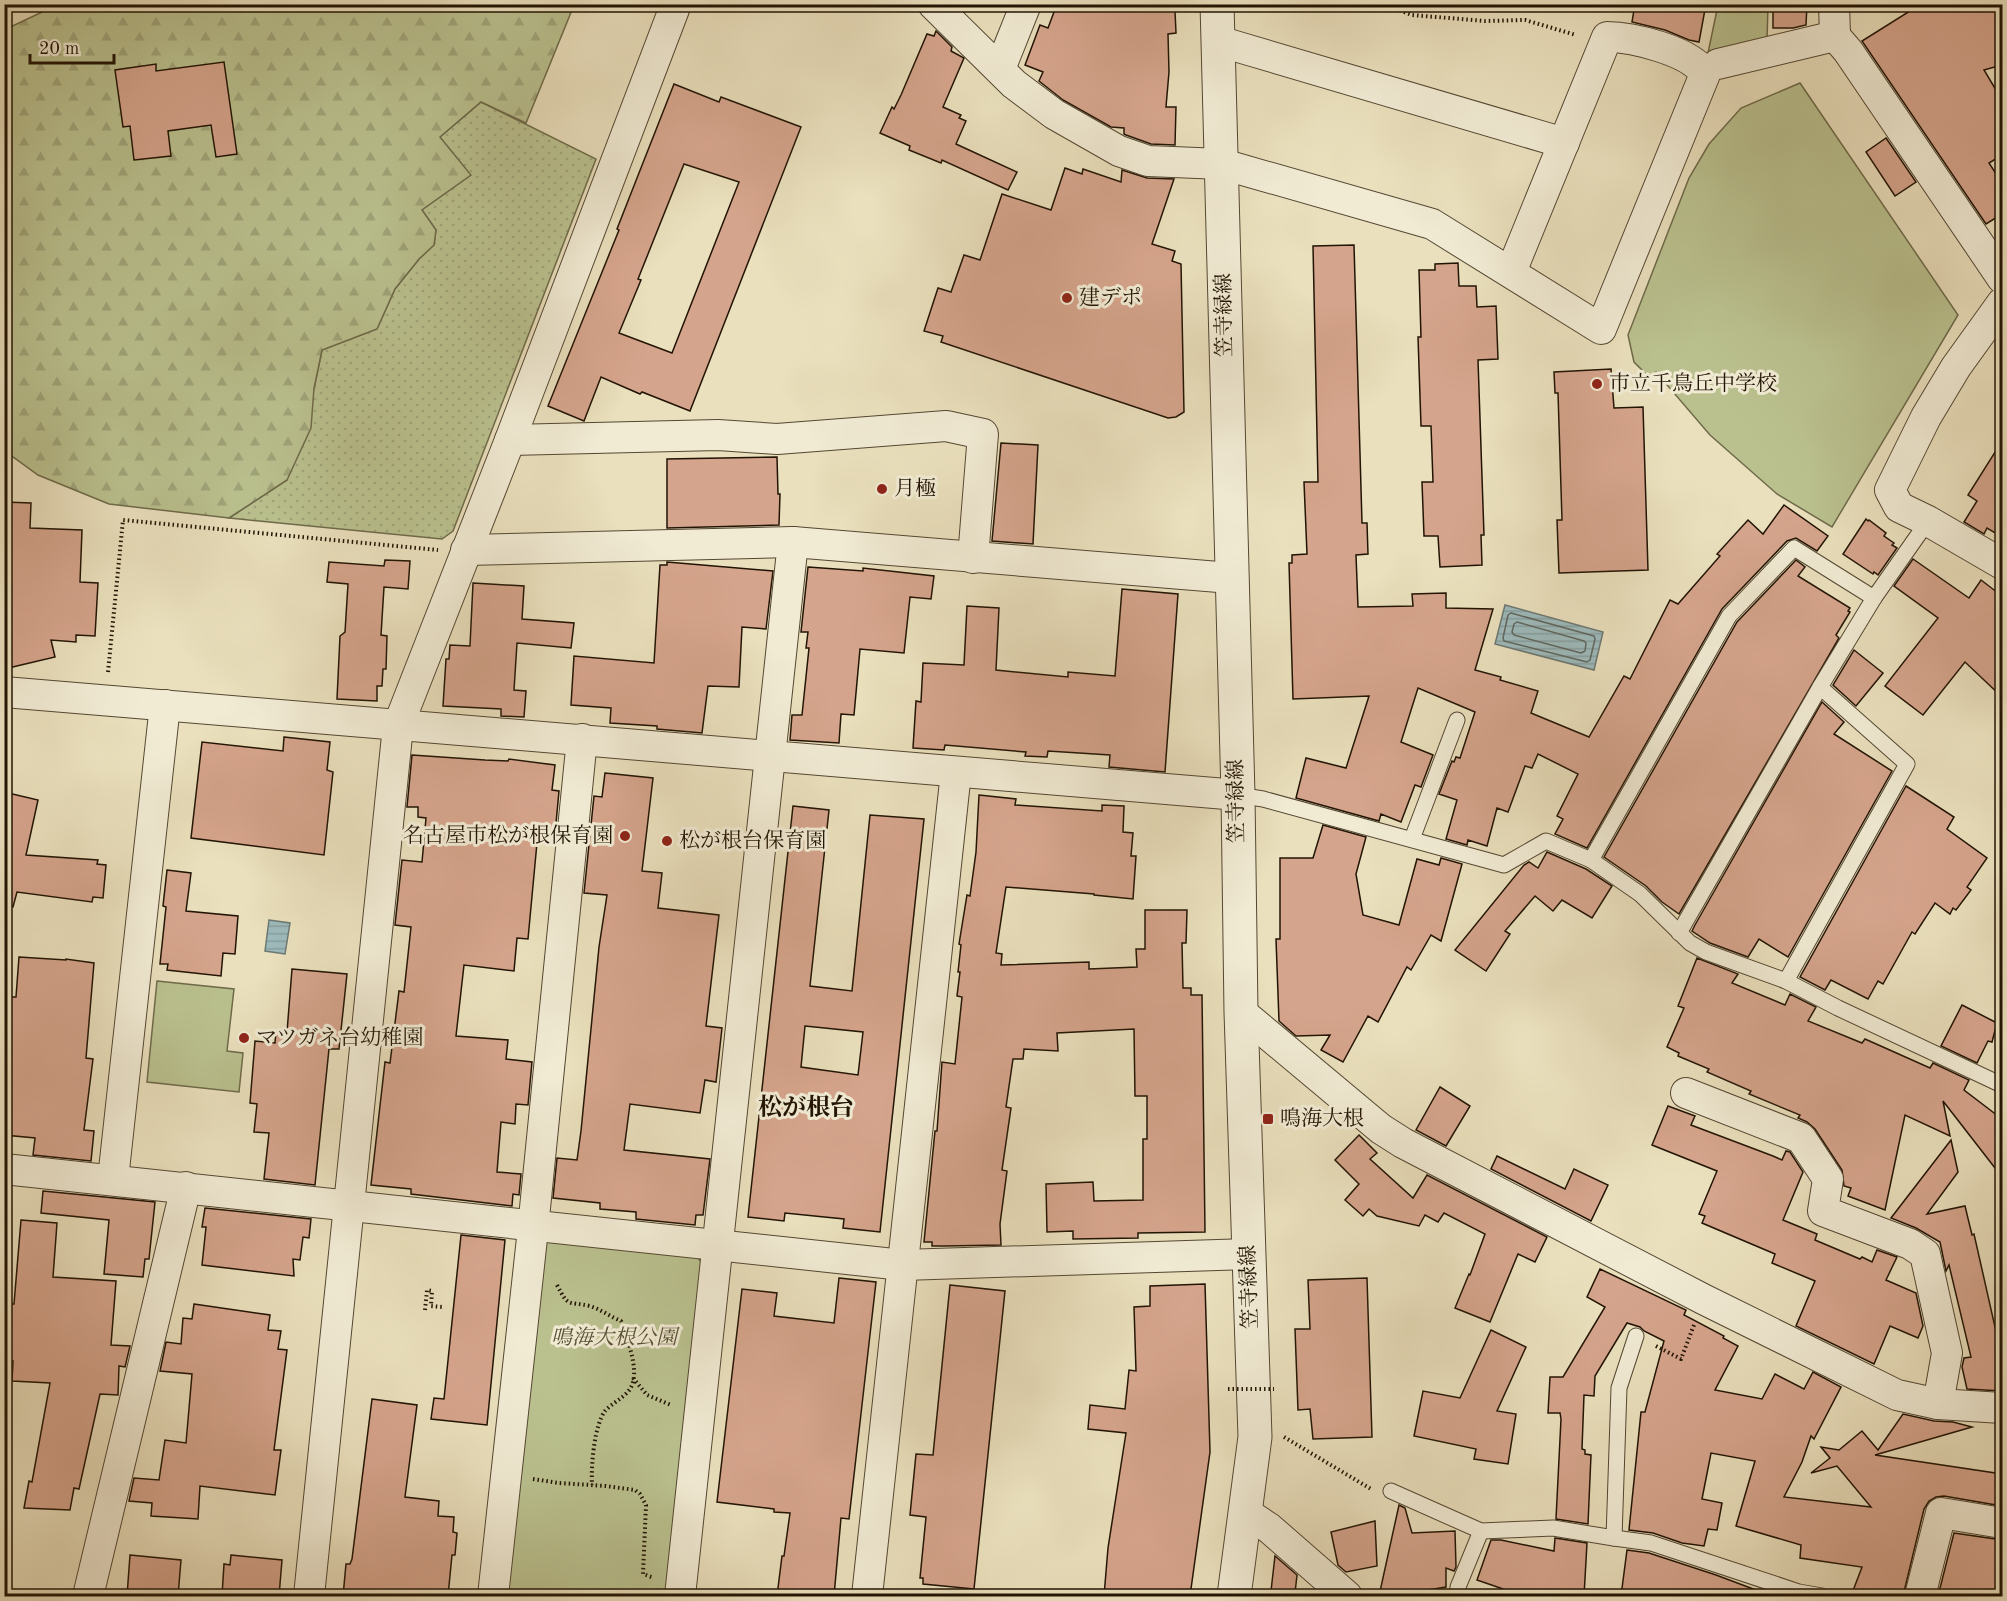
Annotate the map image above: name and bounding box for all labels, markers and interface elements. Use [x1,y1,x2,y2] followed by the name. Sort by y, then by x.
[30,27,114,65] scale bar
[39,40,79,58] text: 20 m
[1212,273,1236,357] street label: 笠寺緑線
[1079,286,1142,309] place label: 建デポ
[1060,291,1074,305] marker: 建デポ
[1609,372,1777,395] place label: 市立千鳥丘中学校
[1590,377,1604,391] marker: 市立千鳥丘中学校
[894,477,936,500] place label: 月極
[875,482,889,496] marker: 月極
[1224,759,1248,843] street label: 笠寺緑線
[403,824,613,847] place label: 名古屋市松が根保育園
[618,829,632,843] marker: 名古屋市松が根保育園
[679,829,826,852] place label: 松が根台保育園
[660,834,674,848] marker: 松が根台保育園
[256,1026,423,1049] place label: マツガネ台幼稚園
[237,1031,251,1045] marker: マツガネ台幼稚園
[758,1094,854,1121] district label: 松が根台
[1280,1107,1364,1130] place label: 鳴海大根
[1261,1112,1275,1126] marker: 鳴海大根
[1236,1245,1262,1329] street label: 笠寺緑線
[551,1326,680,1349] park label: 鳴海大根公園

